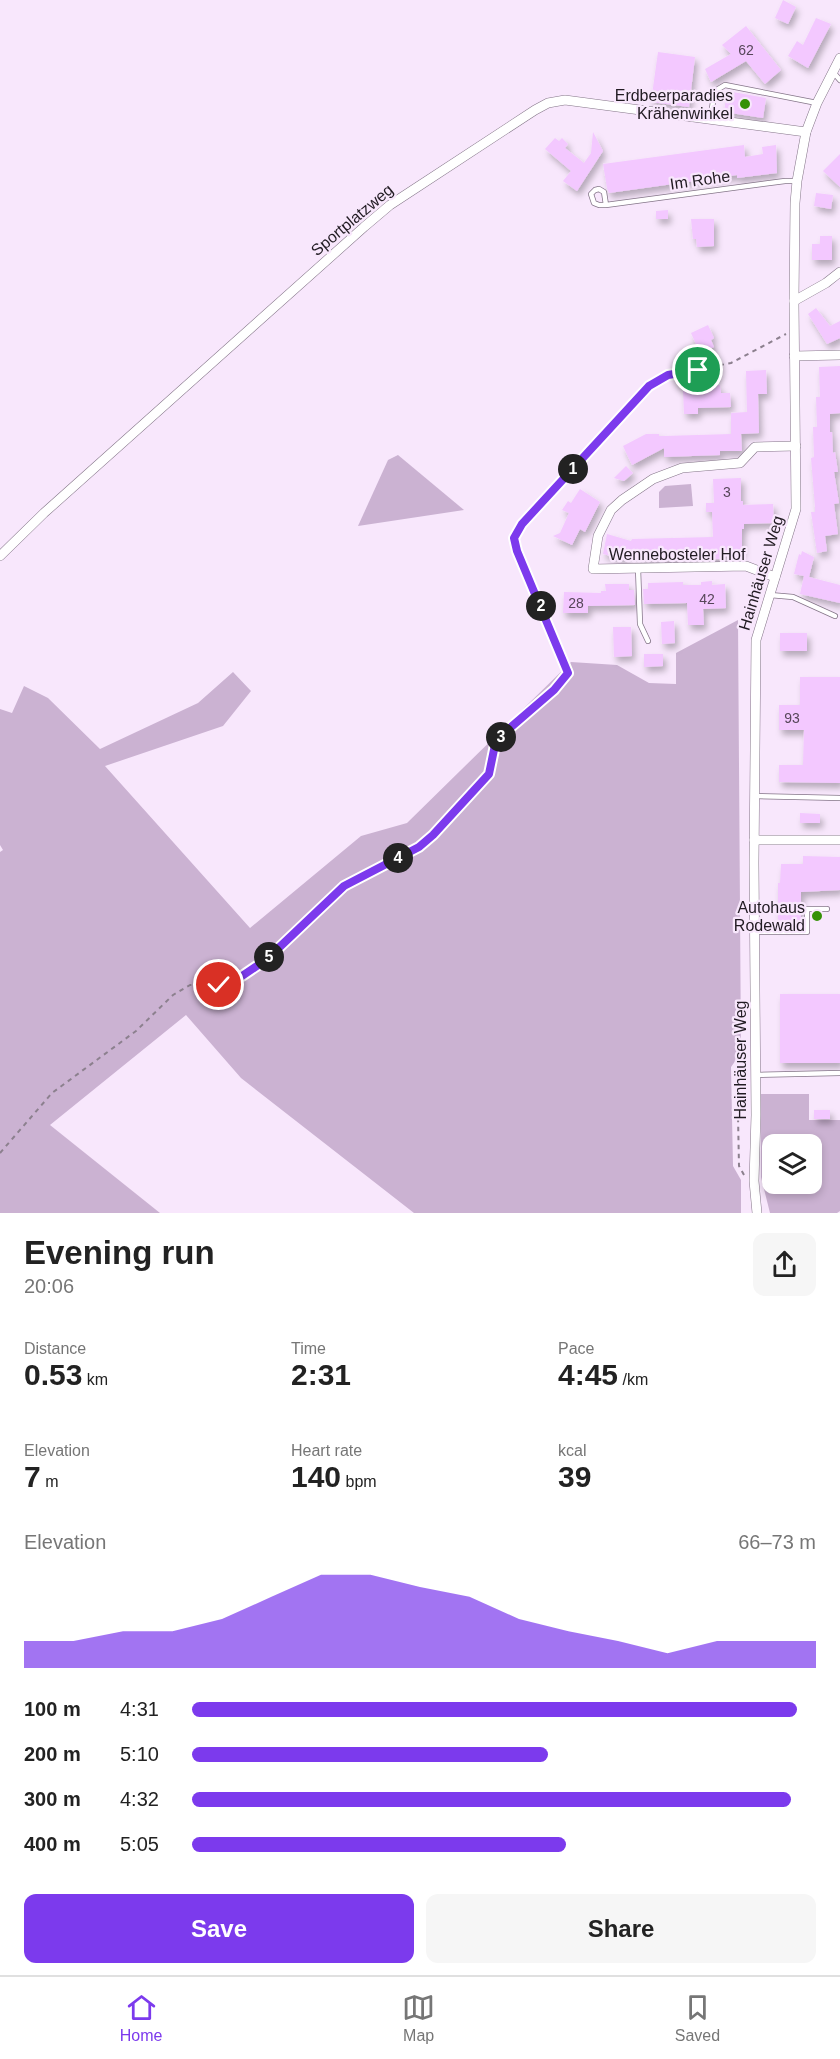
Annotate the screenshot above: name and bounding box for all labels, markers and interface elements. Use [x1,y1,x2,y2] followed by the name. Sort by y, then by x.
[738,42,754,58] house number: 62
[615,87,733,122] place label: Erdbeerparadies Krähenwinkel
[738,97,752,111] marker: Erdbeerparadies Krähenwinkel
[669,167,731,193] street label: Im Rohe
[308,181,396,259] street label: Sportplatzweg
[672,344,723,395] pin
[681,353,714,386] icon: arrive
[558,454,588,484] pin: 1
[569,460,577,477] text: 1
[723,484,731,500] house number: 3
[735,514,787,632] street label: Hainhäuser Weg
[609,546,746,563] street label: Wennebosteler Hof
[526,591,556,621] pin: 2
[699,591,715,607] house number: 42
[568,595,584,611] house number: 28
[537,597,545,614] text: 2
[784,710,800,726] house number: 93
[486,722,516,752] pin: 3
[497,728,505,745] text: 3
[383,843,413,873] pin: 4
[394,849,402,866] text: 4
[734,899,805,934] place label: Autohaus Rodewald
[810,909,824,923] marker: Autohaus Rodewald
[254,942,284,972] pin: 5
[265,948,273,965] text: 5
[193,959,244,1010] pin
[202,968,235,1001] icon: check
[732,1001,749,1119] street label: Hainhäuser Weg
[762,1134,822,1194] map controls
[762,1134,822,1194] button: layers
[753,1233,816,1296] button: share
[24,1234,215,1271] text: Evening run
[24,1275,74,1297] text: 20:06
[24,1340,86,1357] text: Distance
[291,1340,326,1357] text: Time
[558,1340,594,1357] text: Pace
[24,1358,82,1391] text: 0.53
[291,1358,351,1391] text: 2:31
[558,1358,618,1391] text: 4:45
[82,1371,108,1388] text: km
[618,1371,648,1388] text: /km
[24,1442,90,1459] text: Elevation
[291,1442,362,1459] text: Heart rate
[558,1442,586,1459] text: kcal
[24,1460,41,1493] text: 7
[291,1460,341,1493] text: 140
[558,1460,591,1493] text: 39
[41,1473,58,1490] text: m
[341,1473,377,1490] text: bpm
[24,1531,106,1553] text: Elevation
[738,1531,816,1553] text: 66–73 m
[24,1698,81,1720] text: 100 m
[120,1698,159,1720] text: 4:31
[24,1743,81,1765] text: 200 m
[120,1743,159,1765] text: 5:10
[24,1788,81,1810] text: 300 m
[120,1788,159,1810] text: 4:32
[24,1833,81,1855] text: 400 m
[120,1833,159,1855] text: 5:05
[24,1894,414,1963] button: Save
[426,1894,816,1963] button: Share
[120,1991,163,2045] tab: Home
[402,1991,435,2045] tab: Map
[675,1991,720,2045] tab: Saved

